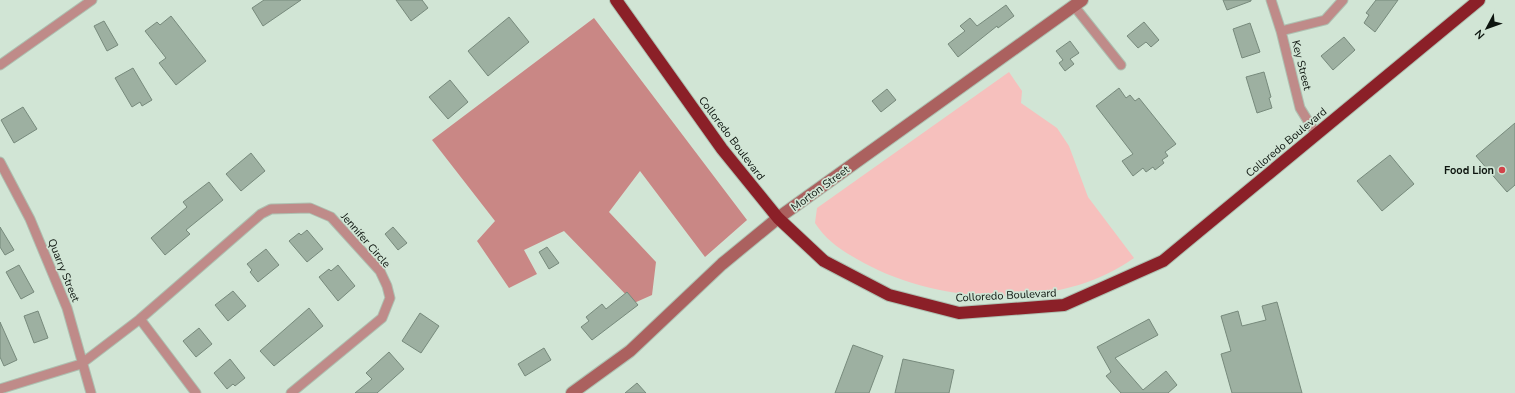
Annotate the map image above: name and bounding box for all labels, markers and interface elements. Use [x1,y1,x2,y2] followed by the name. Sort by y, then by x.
[1467,8,1507,48] north arrow
[1471,26,1488,42] text: N
[1288,39,1315,92] street label: Key Street
[695,93,768,183] street label: Colloredo Boulevard
[1243,104,1330,181] street label: Colloredo Boulevard
[788,162,853,215] street label: Morton Street
[1444,163,1494,178] place label: Food Lion
[1497,165,1507,175] marker: Food Lion
[337,209,394,271] street label: Jennifer Circle
[44,236,83,304] street label: Quarry Street
[955,285,1057,306] street label: Colloredo Boulevard

